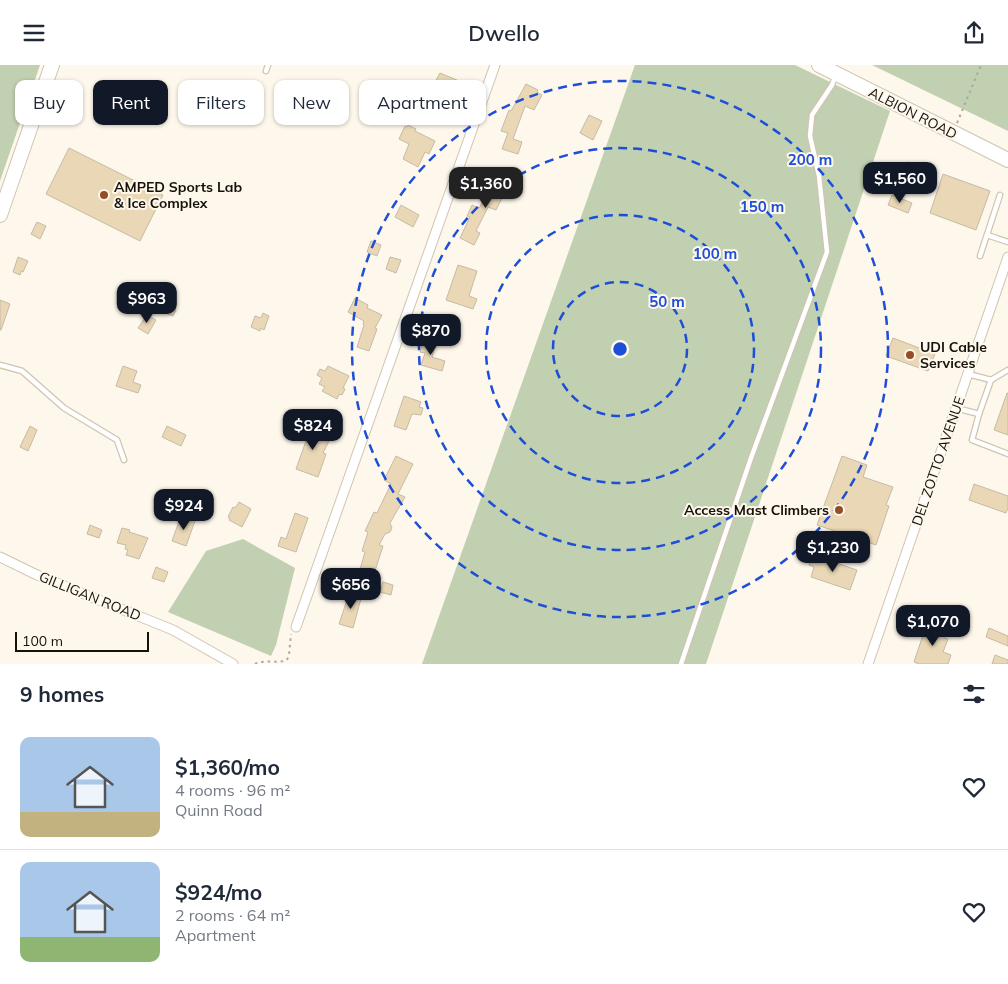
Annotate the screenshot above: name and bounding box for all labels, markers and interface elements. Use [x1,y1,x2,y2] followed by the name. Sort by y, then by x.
[20,19,48,47] icon: menu
[468,19,540,47] text: Dwello
[960,19,988,47] icon: share
[15,80,83,125] chip: Buy
[93,80,168,125] chip: Rent
[178,80,264,125] chip: Filters
[274,80,349,125] chip: New
[359,80,486,125] chip: Apartment
[866,83,960,143] street label: ALBION ROAD
[788,150,832,169] text: 200 m
[859,161,941,204] pin: $1,560
[445,167,527,209] pin: $1,360
[874,168,926,188] text: $1,560
[460,173,512,193] text: $1,360
[114,178,242,212] place label: AMPED Sports Lab & Ice Complex
[98,189,110,201] marker: AMPED Sports Lab & Ice Complex
[740,197,784,216] text: 150 m
[693,244,737,263] text: 100 m
[117,281,177,324] pin: $963
[128,288,166,308] text: $963
[649,292,685,311] text: 50 m
[401,313,461,356] pin: $870
[412,320,450,340] text: $870
[920,338,987,372] place label: UDI Cable Services
[611,340,629,358] centre of rings
[904,349,916,361] marker: UDI Cable Services
[907,394,969,528] street label: DEL ZOTTO AVENUE
[283,409,343,451] pin: $824
[294,415,332,435] text: $824
[154,489,214,531] pin: $924
[165,495,203,515] text: $924
[684,501,829,519] place label: Access Mast Climbers
[833,504,845,516] marker: Access Mast Climbers
[792,531,874,573] pin: $1,230
[807,537,859,557] text: $1,230
[36,567,144,625] street label: GILLIGAN ROAD
[321,567,381,610] pin: $656
[332,574,370,594] text: $656
[892,605,974,647] pin: $1,070
[907,611,959,631] text: $1,070
[15,629,149,652] scale bar
[22,632,63,650] text: 100 m
[960,680,988,708] icon: filters
[20,681,104,707] text: 9 homes
[175,754,280,780] text: $1,360/mo
[60,757,120,817] icon: home
[960,773,988,801] icon: heart
[175,780,290,800] text: 4 rooms · 96 m²
[175,800,263,820] text: Quinn Road
[175,879,262,905] text: $924/mo
[60,882,120,942] icon: home
[960,898,988,926] icon: heart
[175,905,290,925] text: 2 rooms · 64 m²
[175,925,256,945] text: Apartment

